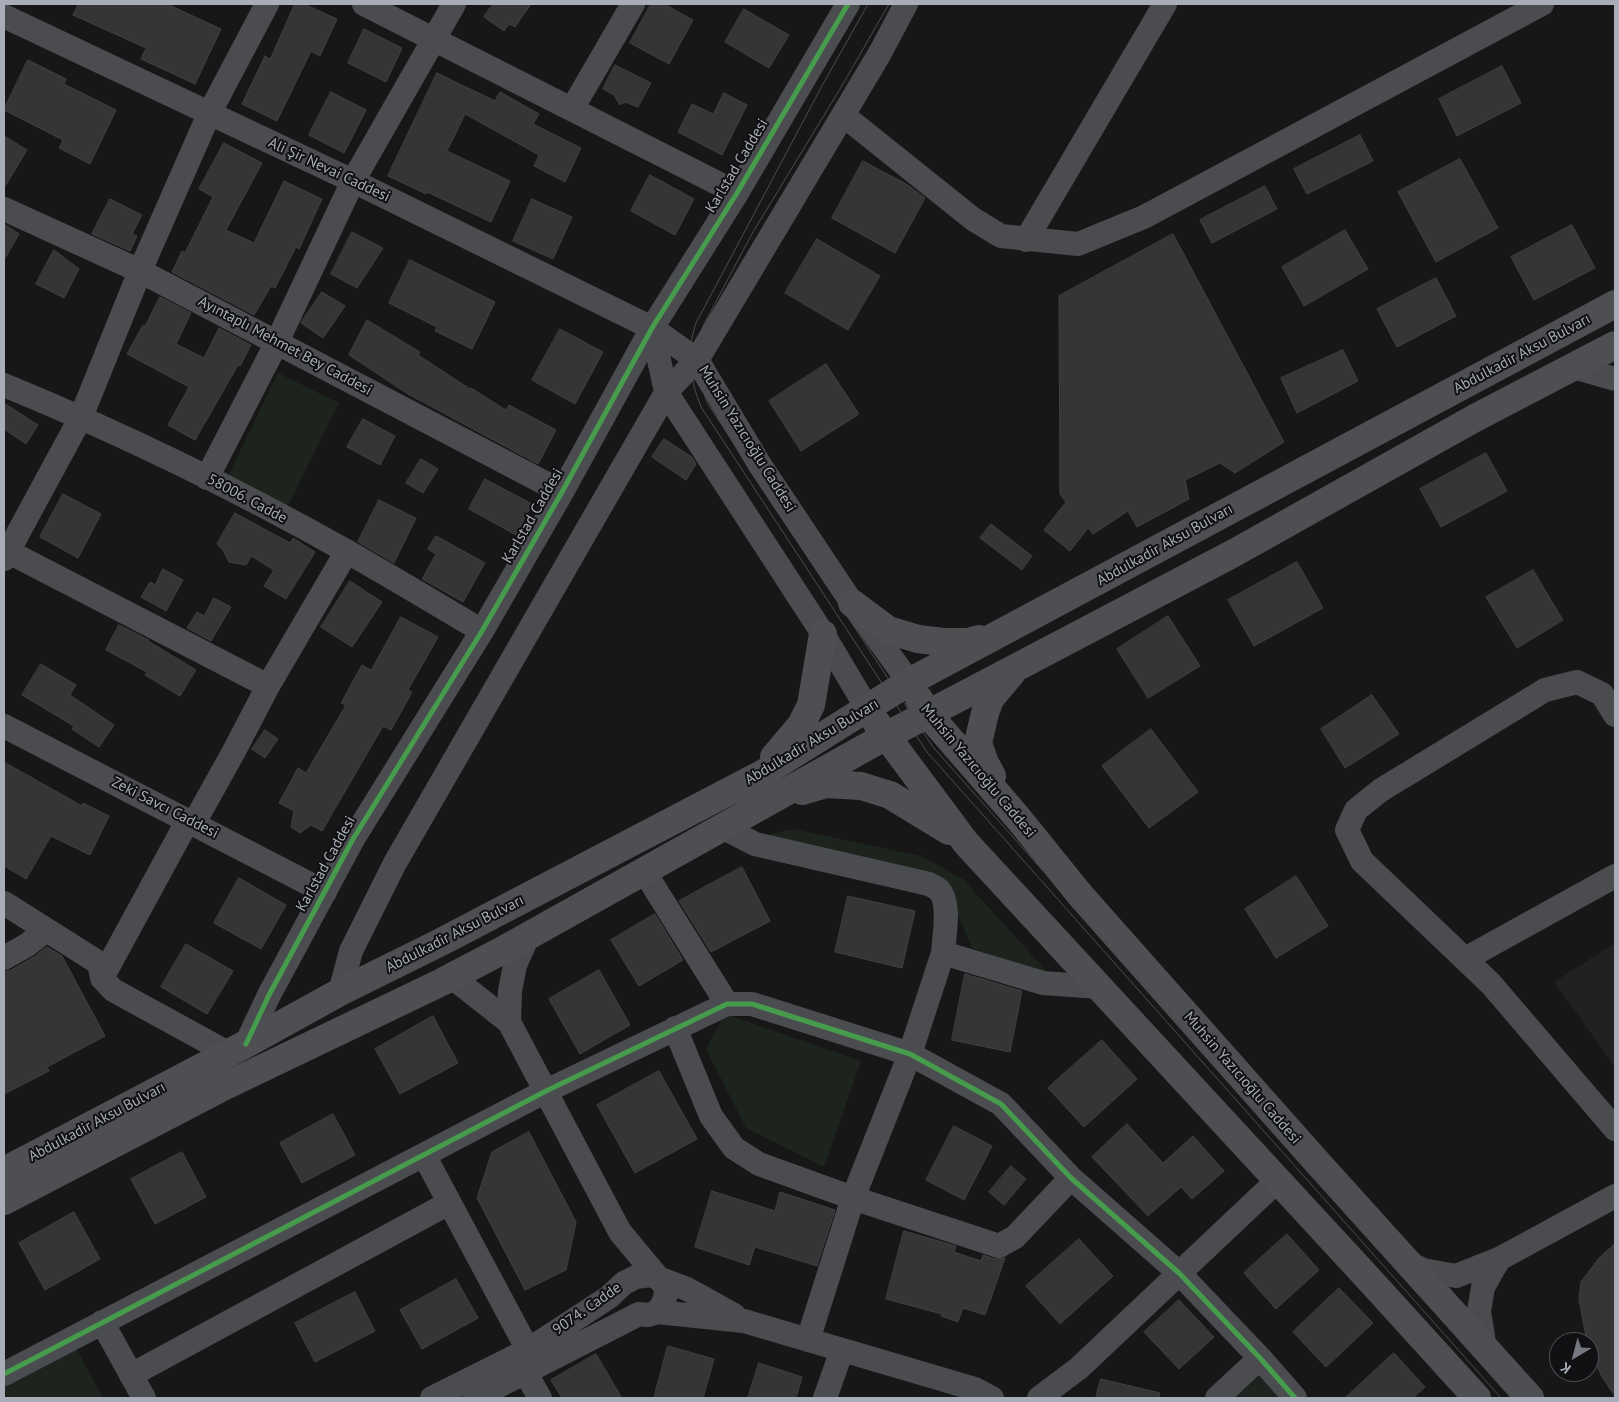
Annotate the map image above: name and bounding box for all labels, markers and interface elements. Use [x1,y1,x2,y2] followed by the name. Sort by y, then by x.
[702,116,772,216] street label: Karlstad Caddesi
[265,134,393,206] street label: Ali Şir Nevai Caddesi
[195,293,375,399] street label: Ayıntaplı Mehmet Bey Caddesi
[1450,310,1594,398] street label: Abdulkadir Aksu Bulvarı
[694,362,800,516] street label: Muhsin Yazıcıoğlu Caddesi
[499,465,567,567] street label: Karlstad Caddesi
[204,470,290,528] street label: 58006. Cadde
[1094,500,1236,590] street label: Abdulkadir Aksu Bulvarı
[742,695,882,789] street label: Abdulkadir Aksu Bulvarı
[917,700,1039,842] street label: Muhsin Yazıcıoğlu Caddesi
[109,773,221,843] street label: Zeki Savcı Caddesi
[292,813,360,915] street label: Karlstad Caddesi
[383,891,527,977] street label: Abdulkadir Aksu Bulvarı
[1180,1008,1304,1148] street label: Muhsin Yazıcıoğlu Caddesi
[25,1078,169,1166] street label: Abdulkadir Aksu Bulvarı
[549,1279,625,1339] street label: 9074. Cadde
[1549,1332,1599,1382] north arrow
[1557,1358,1574,1378] text: K

